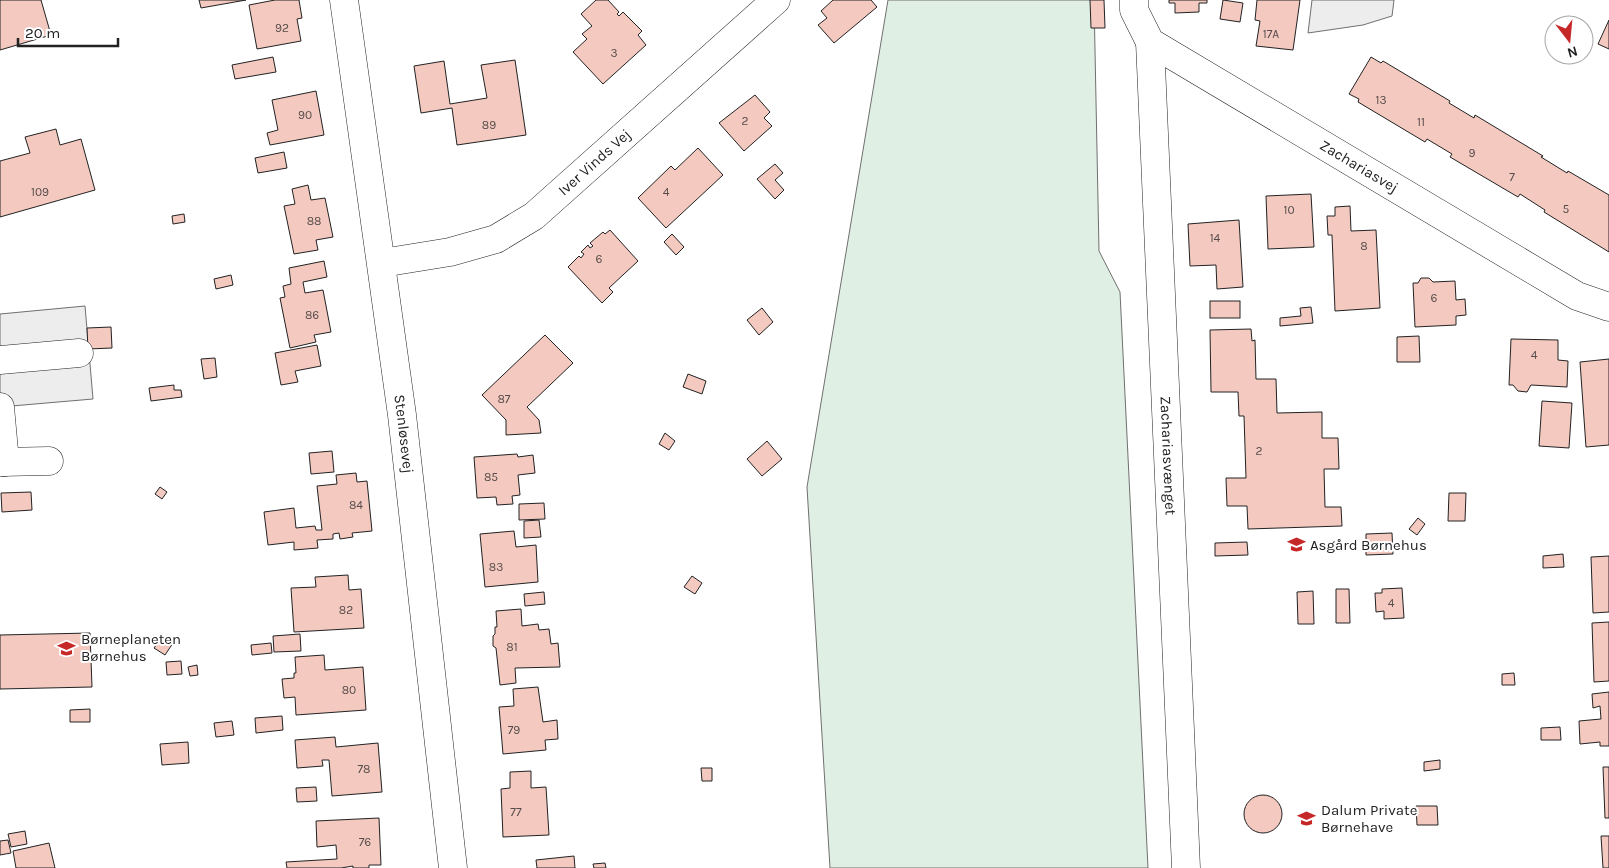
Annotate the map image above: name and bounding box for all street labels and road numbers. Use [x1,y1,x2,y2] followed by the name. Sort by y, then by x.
[554,125,634,199] street label: Iver Vinds Vej
[1317,136,1402,197] street label: Zachariasvej
[390,393,418,474] street label: Stenløsevej
[1156,396,1180,516] street label: Zachariasvænget

